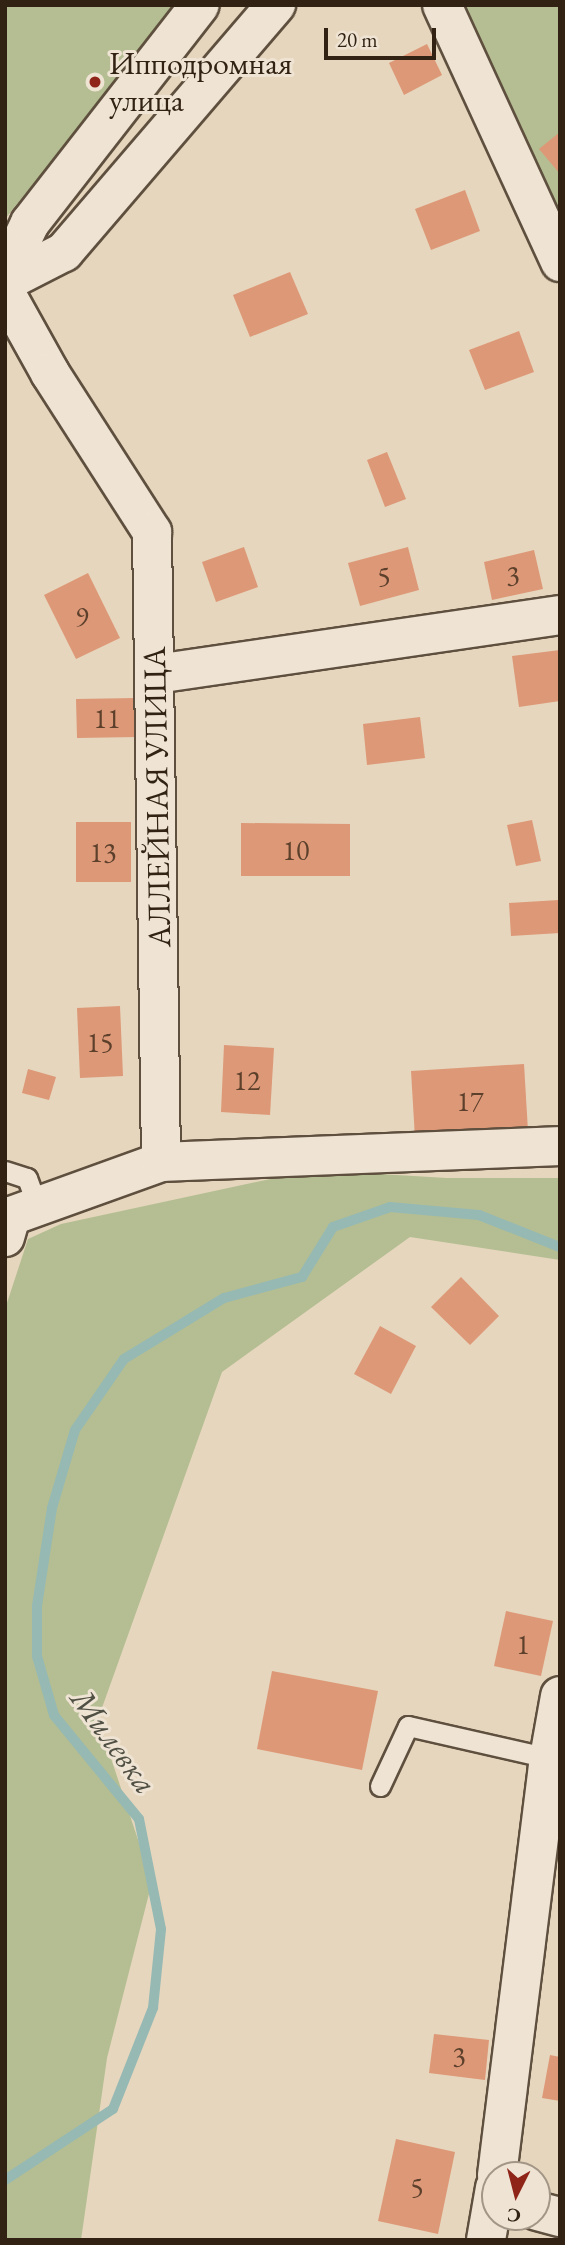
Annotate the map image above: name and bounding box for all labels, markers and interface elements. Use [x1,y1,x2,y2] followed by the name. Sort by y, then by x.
[327,14,439,58] scale bar
[337,26,378,53] text: 20 m
[109,45,292,120] place label: Ипподромная улица
[87,74,103,90] marker: Ипподромная улица
[506,558,520,592] house number: 3
[377,559,391,593] house number: 5
[75,599,89,633] house number: 9
[135,646,179,948] street label: АЛЛЕЙНАЯ УЛИЦА
[94,701,120,735] house number: 11
[283,833,309,867] house number: 10
[90,835,116,869] house number: 13
[87,1025,113,1059] house number: 15
[234,1063,260,1097] house number: 12
[457,1084,483,1118] house number: 17
[516,1627,530,1661] house number: 1
[62,1681,166,1801] water label: Милевка
[452,2039,466,2073] house number: 3
[481,2161,551,2231] north arrow
[410,2170,424,2204] house number: 5
[506,2202,522,2229] text: С

